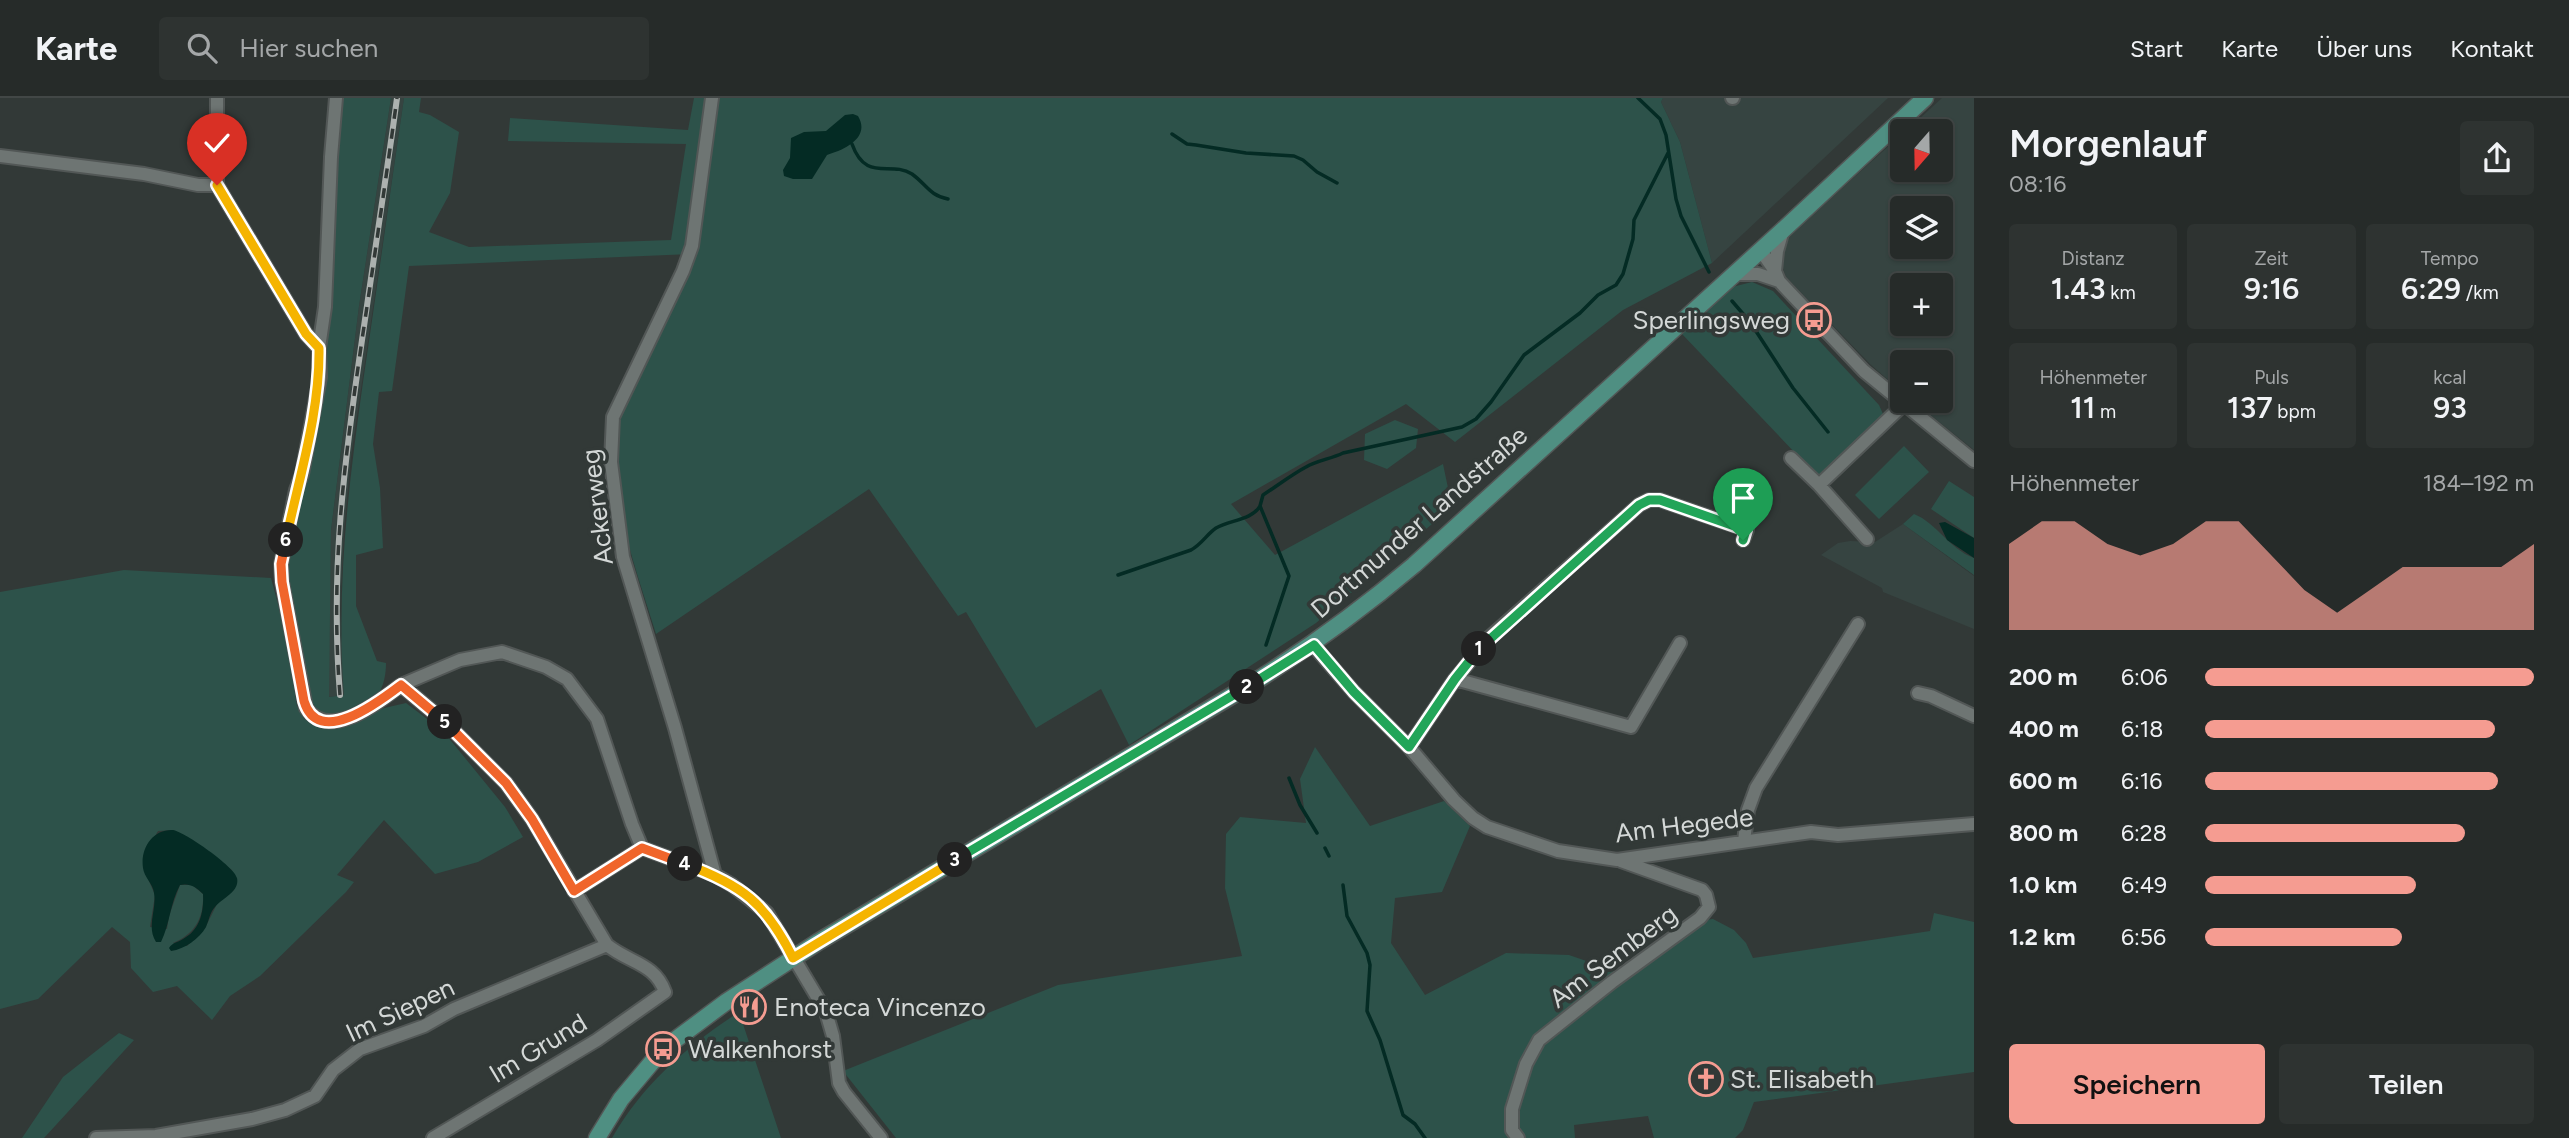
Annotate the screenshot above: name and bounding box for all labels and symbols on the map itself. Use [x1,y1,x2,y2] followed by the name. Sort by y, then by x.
[187,113,247,185] pin
[1890,119,1953,182] north arrow
[1795,301,1833,339] bus stop icon: Sperlingsweg
[1633,304,1790,336] place label: Sperlingsweg
[1304,419,1534,625] street label: Dortmunder Landstraße
[574,447,620,567] street label: Ackerweg
[1713,468,1773,540] pin
[268,522,304,558] pin: 6
[1462,632,1496,666] pin: 1
[1230,670,1264,704] pin: 2
[428,704,462,740] pin: 5
[1613,801,1755,849] street label: Am Hegede
[937,842,972,878] pin: 3
[668,846,702,882] pin: 4
[1543,898,1683,1014] street label: Am Semberg
[341,971,459,1049] street label: Im Siepen
[730,988,768,1026] restaurant icon: Enoteca Vincenzo
[774,991,986,1023] place label: Enoteca Vincenzo
[483,1006,593,1090] street label: Im Grund
[644,1030,682,1068] bus stop icon: Walkenhorst
[688,1033,832,1065] place label: Walkenhorst
[1687,1060,1725,1098] church icon: St. Elisabeth
[1730,1063,1874,1095] place label: St. Elisabeth

